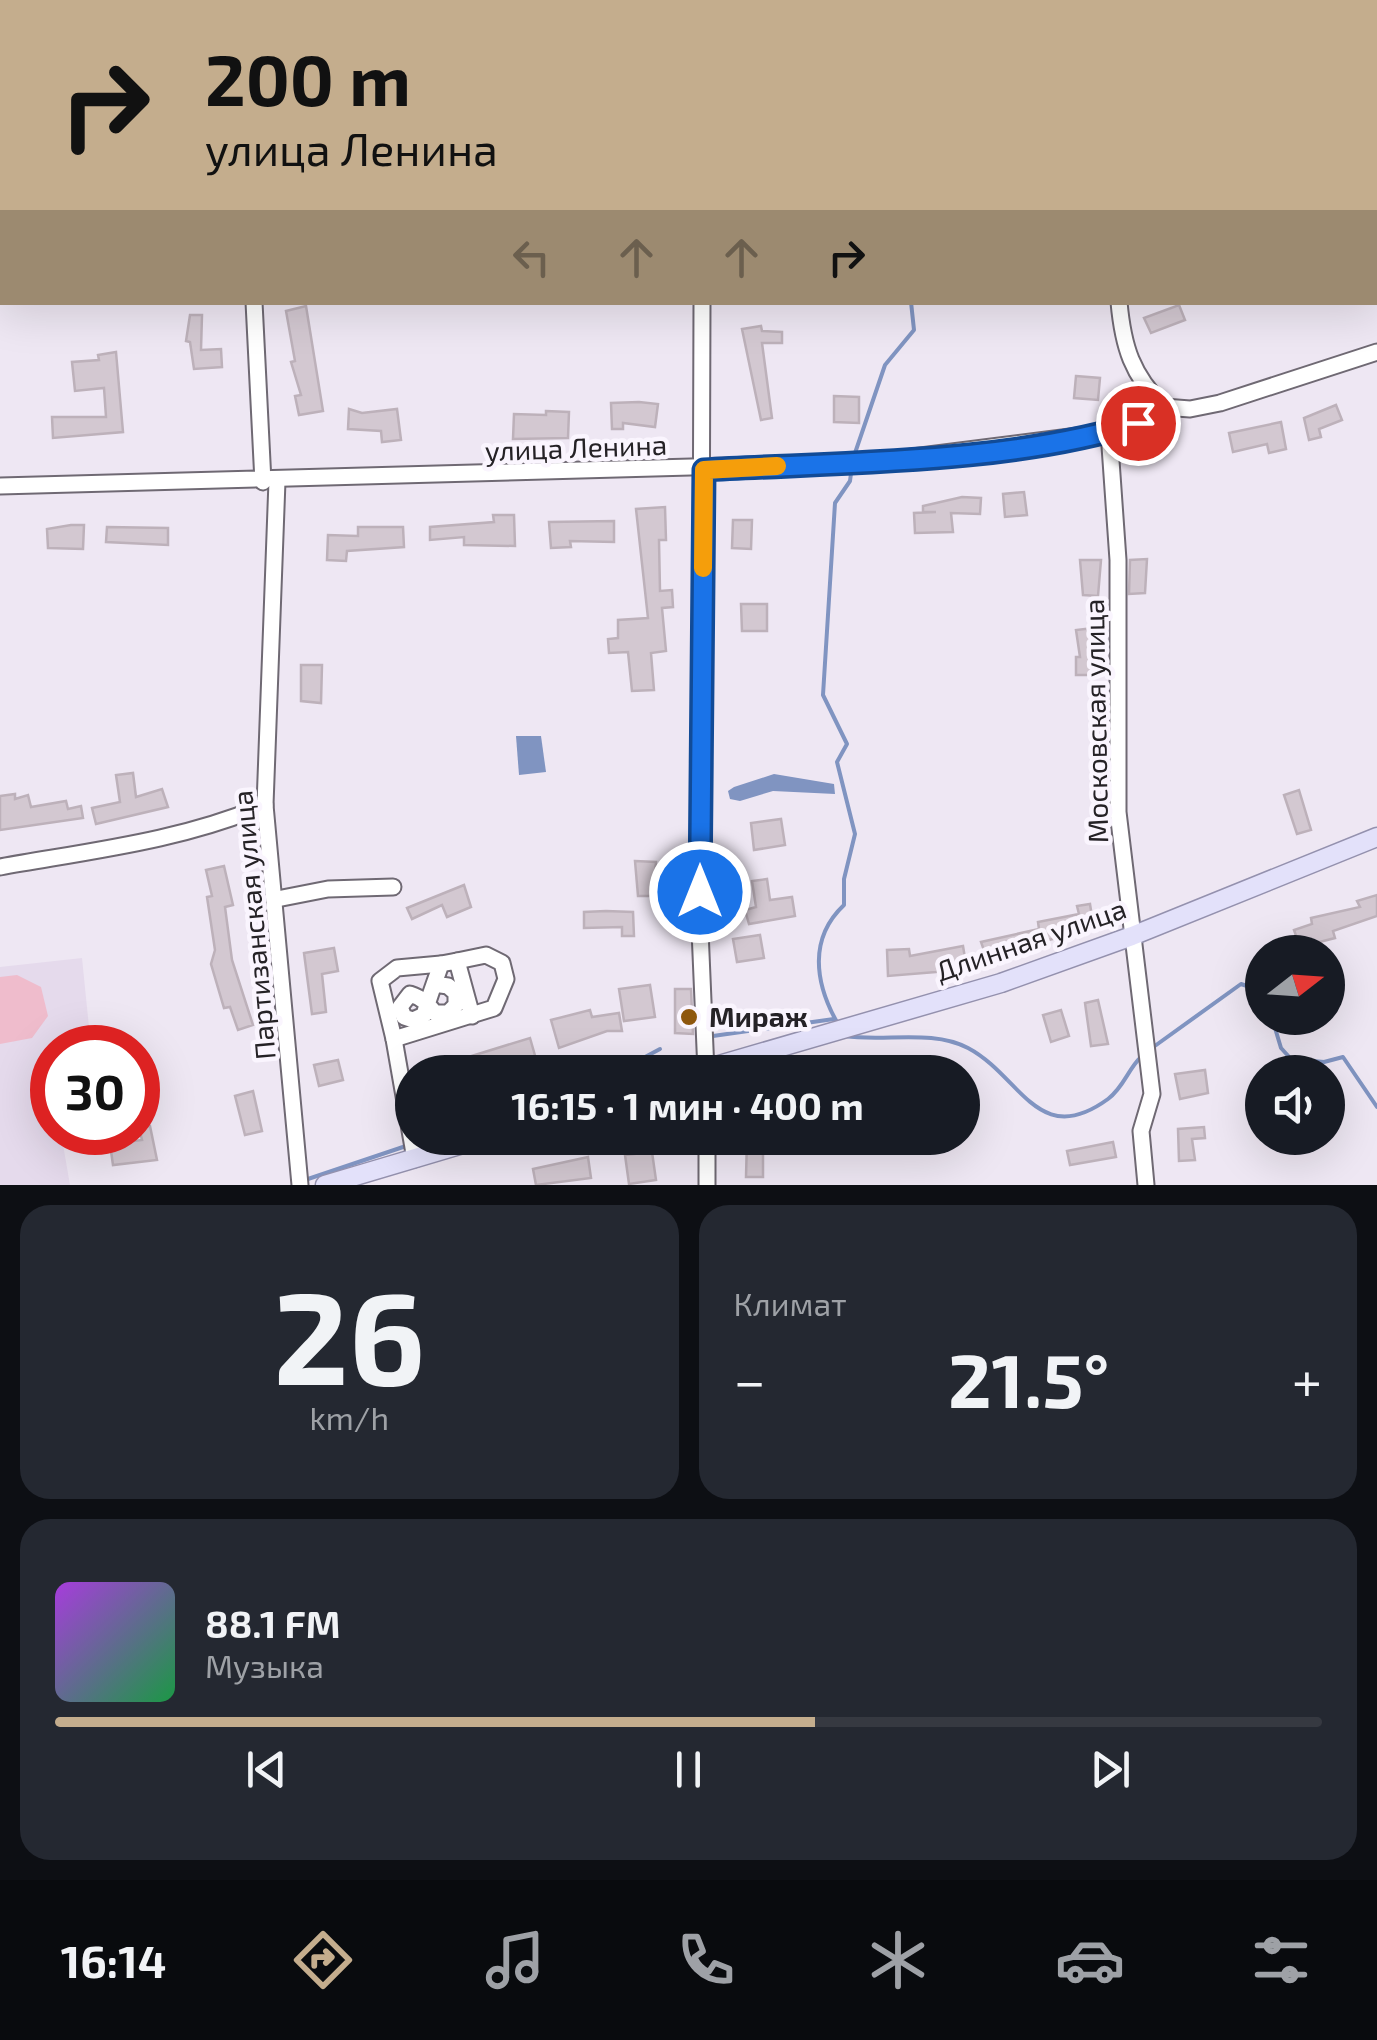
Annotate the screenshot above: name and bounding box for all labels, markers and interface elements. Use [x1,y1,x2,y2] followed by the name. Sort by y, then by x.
[205,36,411,120] text: 200 m
[40,40,170,170] icon: right
[205,121,498,175] text: улица Ленина
[504,230,559,285] icon: left
[609,230,664,285] icon: ahead
[714,230,769,285] icon: ahead
[819,230,874,285] icon: right
[1096,381,1181,466] pin
[1111,396,1166,451] icon: arrive
[484,427,668,467] street label: улица Ленина
[1076,598,1114,844] street label: Московская улица
[224,789,282,1061] street label: Партизанская улица
[648,840,752,944] position arrow
[931,891,1130,988] street label: Длинная улица
[1245,935,1345,1035] north arrow
[1245,935,1345,1155] map controls
[709,999,808,1033] place label: Мираж
[678,1006,700,1028] marker: Мираж
[30,1025,160,1155] speed limit sign: 30
[1245,1055,1345,1155] button: sound
[511,1082,864,1128] text: 16:15 · 1 мин · 400 m
[273,1255,425,1411] text: 26
[734,1284,847,1322] text: Климат
[948,1333,1109,1423] text: 21.5°
[734,1346,766,1412] text: −
[1292,1346,1322,1412] text: +
[310,1398,389,1436] text: km/h
[205,1600,341,1646] text: 88.1 FM
[205,1646,324,1684] text: Музыка
[239,1742,294,1797] icon: previous
[661,1742,716,1797] icon: pause
[1083,1742,1138,1797] icon: next
[288,1925,358,1995] icon: directions
[480,1925,550,1995] icon: music
[671,1925,741,1995] icon: phone
[863,1925,933,1995] icon: climate
[1055,1925,1125,1995] icon: car
[1246,1925,1316,1995] icon: filters
[61,1933,166,1987] text: 16:14

